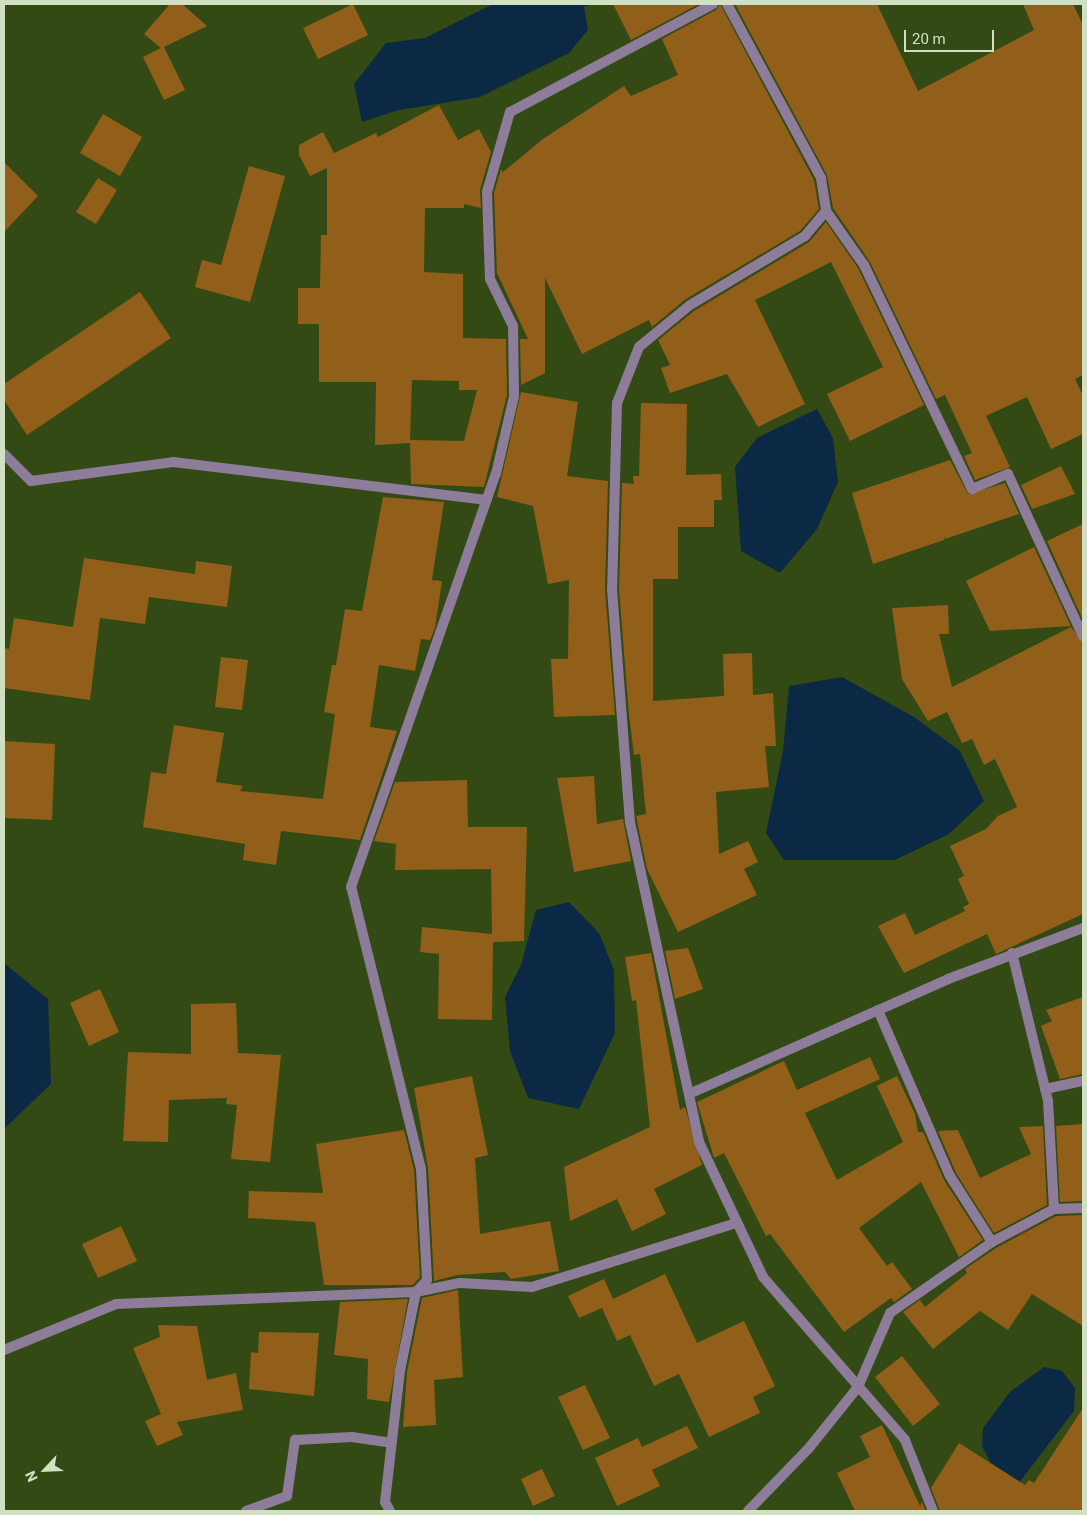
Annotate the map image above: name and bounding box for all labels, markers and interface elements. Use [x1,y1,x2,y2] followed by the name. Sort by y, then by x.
[907,20,997,52] scale bar
[912,30,946,48] text: 20 m
[20,1445,70,1495] north arrow
[22,1468,41,1484] text: N

